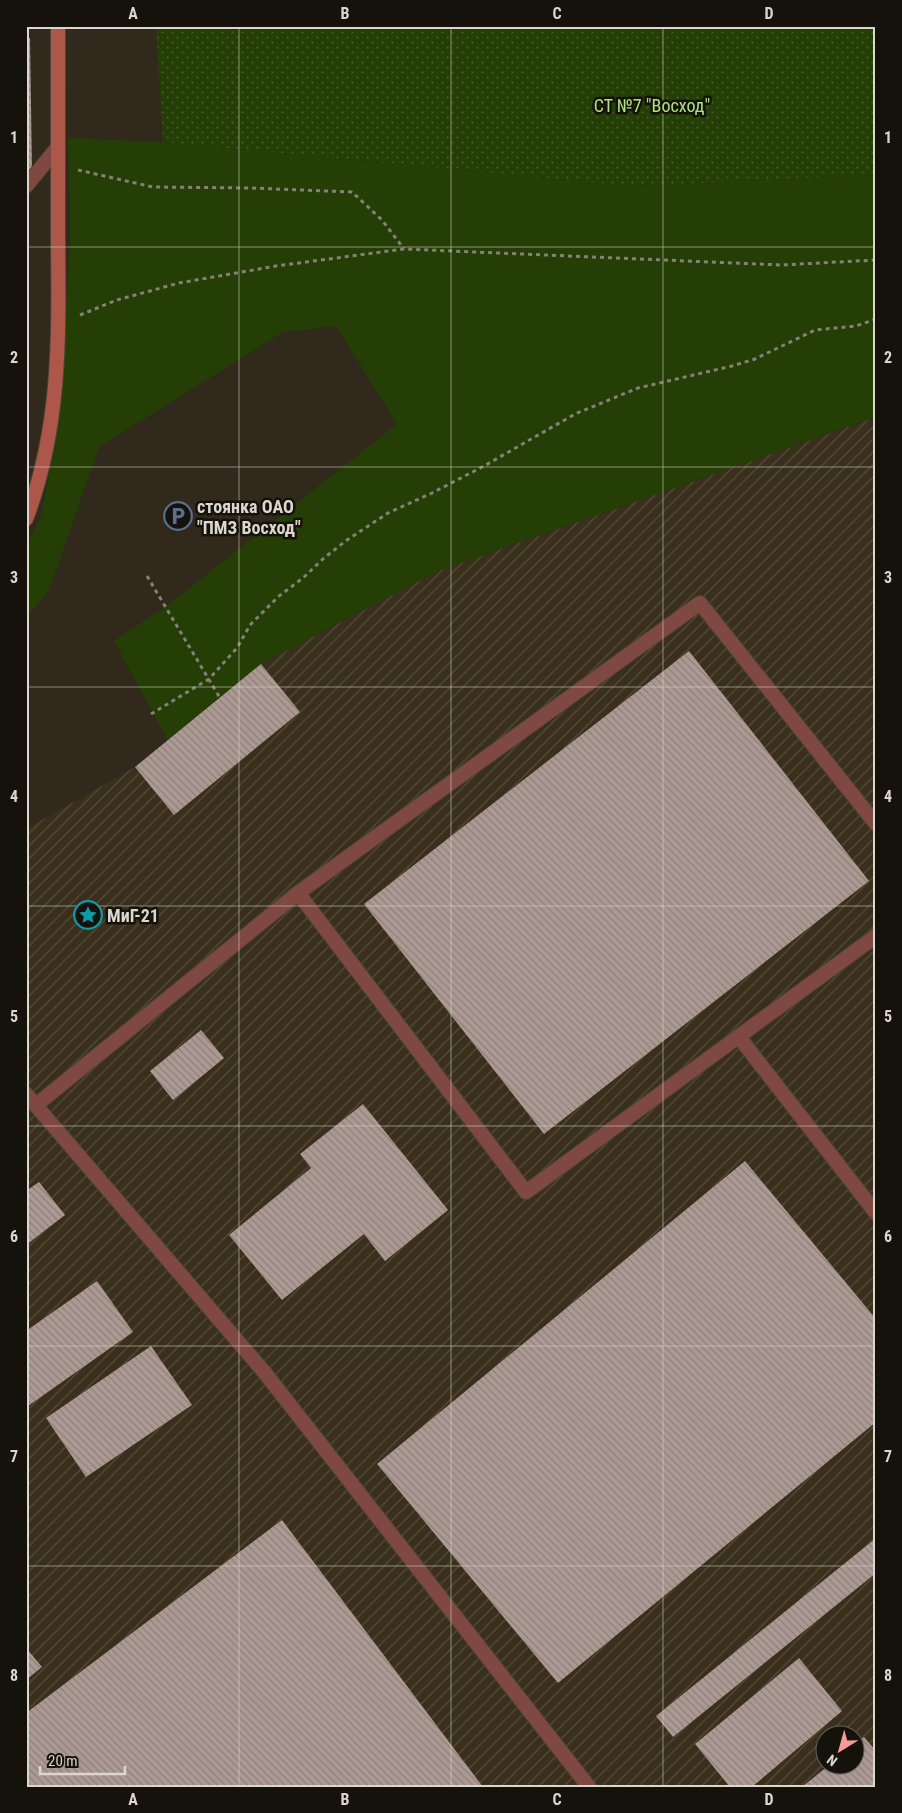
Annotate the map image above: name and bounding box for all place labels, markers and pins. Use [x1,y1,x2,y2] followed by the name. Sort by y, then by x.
[197,496,301,538] place label: стоянка ОАО "ПМЗ Восход"
[163,501,193,531] parking icon: стоянка ОАО "ПМЗ Восход"
[73,900,103,930] place icon: МиГ-21
[107,905,159,926] place label: МиГ-21

